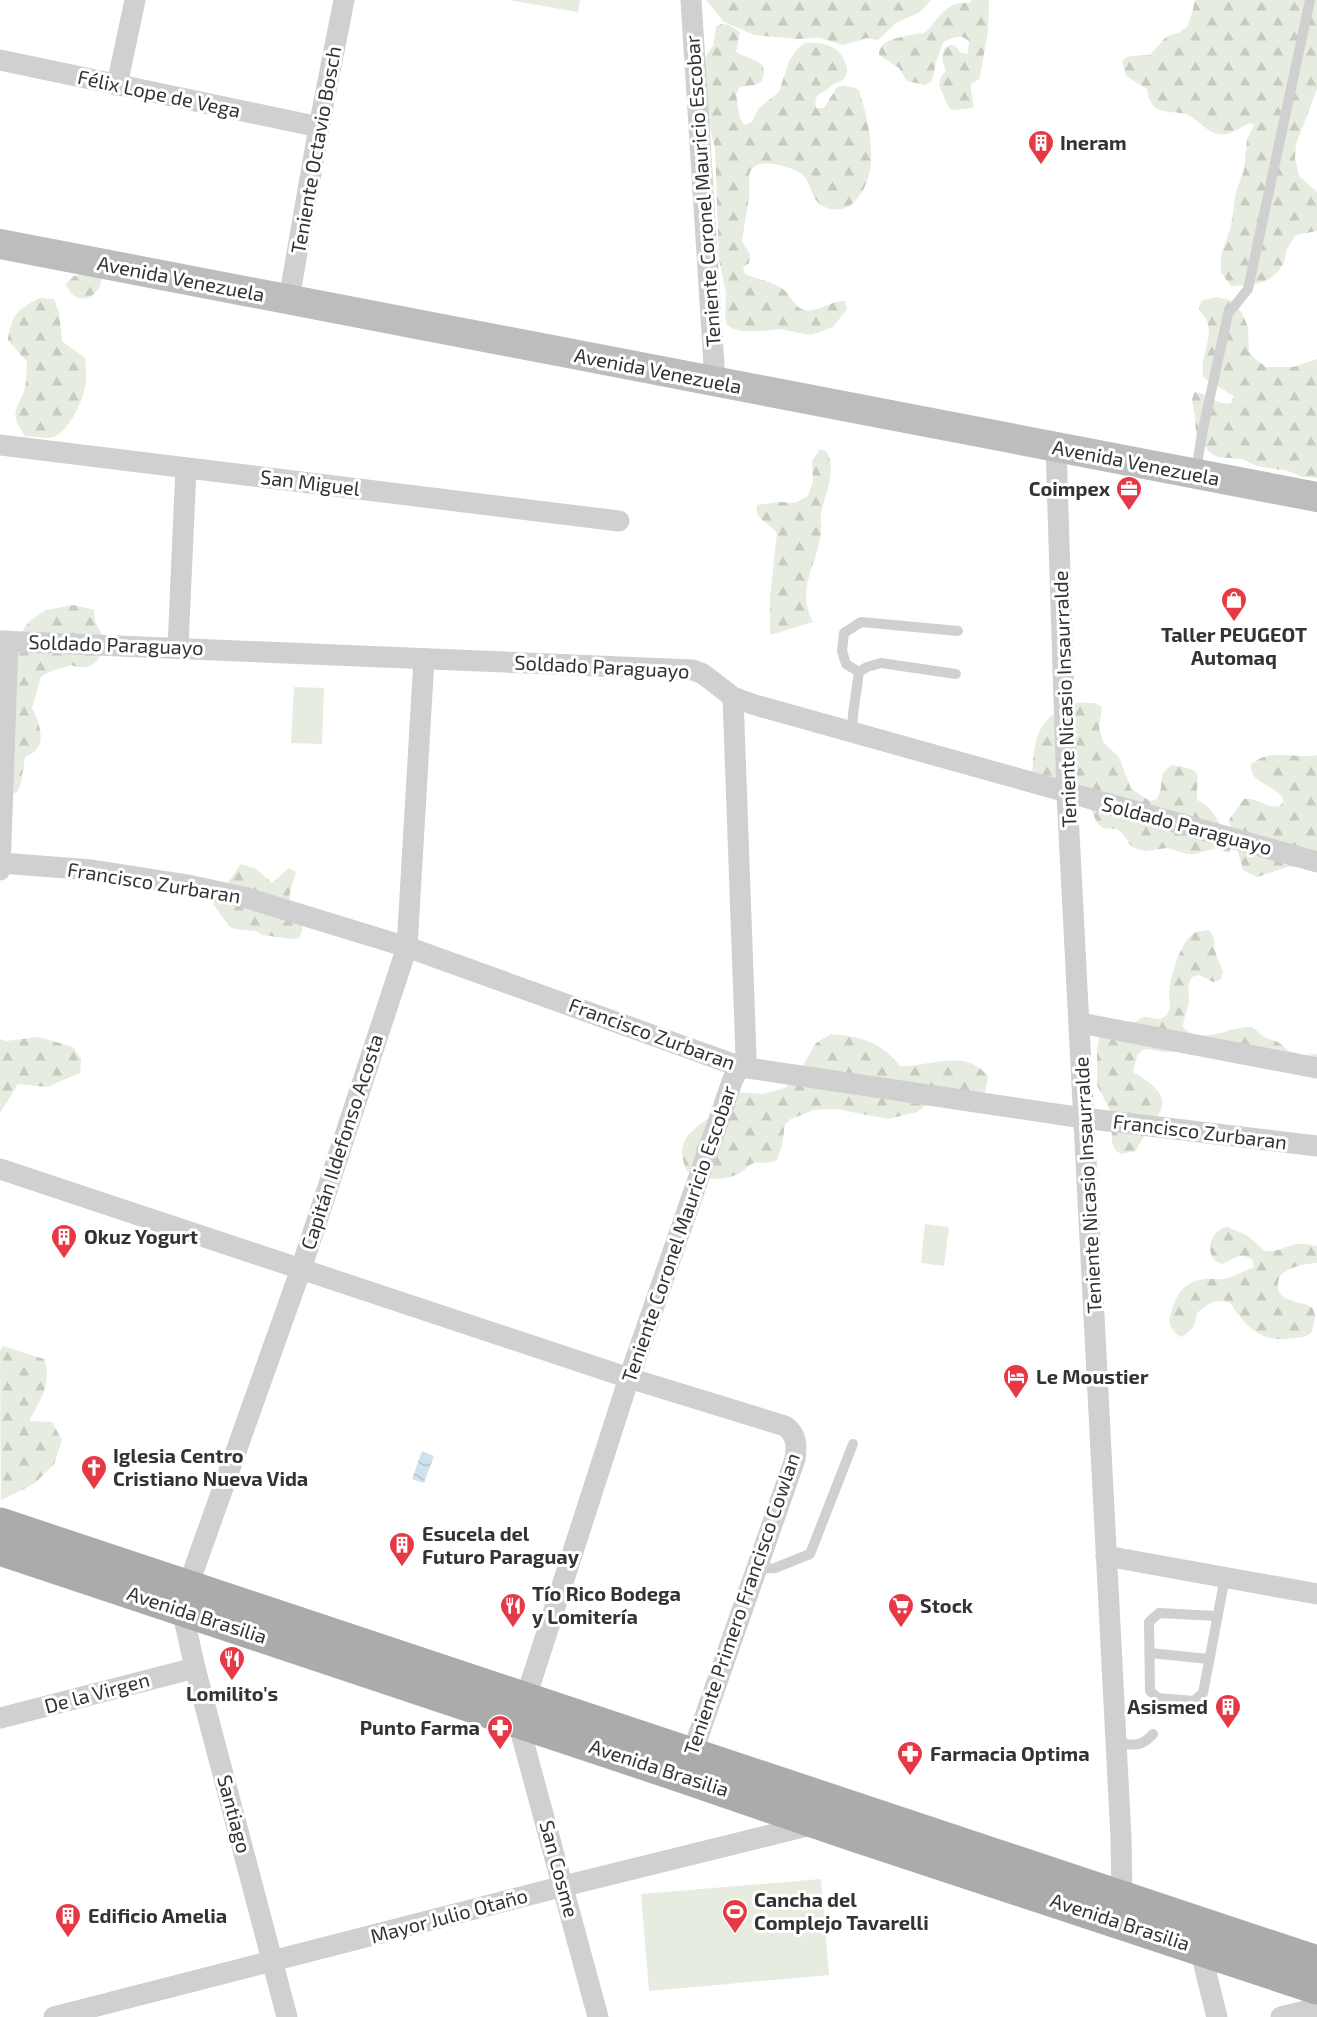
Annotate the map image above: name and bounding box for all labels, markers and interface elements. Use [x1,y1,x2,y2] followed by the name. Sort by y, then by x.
[679,34,725,348] street label: Teniente Coronel Mauricio Escobar
[285,44,345,255] street label: Teniente Octavio Bosch
[76,64,243,122] street label: Félix Lope de Vega
[1026,128,1056,166] building icon: Ineram
[1060,130,1127,154] place label: Ineram
[95,250,267,306] street label: Avenida Venezuela
[572,342,744,398] street label: Avenida Venezuela
[1050,434,1222,490] street label: Avenida Venezuela
[259,464,361,500] street label: San Miguel
[1114,474,1144,512] office icon: Coimpex
[1029,476,1111,500] place label: Coimpex
[1048,570,1080,828] street label: Teniente Nicasio Insaurralde
[1219,585,1249,623] shop icon: Taller PEUGEOT Automaq
[1161,622,1307,669] place label: Taller PEUGEOT Automaq
[28,629,204,659] street label: Soldado Paraguayo
[514,649,690,683] street label: Soldado Paraguayo
[1099,791,1275,859] street label: Soldado Paraguayo
[66,856,243,908] street label: Francisco Zurbaran
[566,992,739,1074] street label: Francisco Zurbaran
[295,1031,387,1252] street label: Capitán Ildefonso Acosta
[1068,1056,1106,1314] street label: Teniente Nicasio Insaurralde
[616,1082,740,1385] street label: Teniente Coronel Mauricio Escobar
[1112,1108,1289,1154] street label: Francisco Zurbaran
[49,1222,79,1260] building icon: Okuz Yogurt
[84,1224,198,1248] place label: Okuz Yogurt
[1001,1362,1031,1400] hotel icon: Le Moustier
[1036,1364,1149,1388] place label: Le Moustier
[113,1443,308,1490] place label: Iglesia Centro Cristiano Nueva Vida
[678,1450,804,1758] street label: Teniente Primero Francisco Cowlan
[79,1453,109,1491] church icon: Iglesia Centro Cristiano Nueva Vida
[422,1521,580,1569] place label: Esucela del Futuro Paraguay
[387,1530,417,1568] building icon: Esucela del Futuro Paraguay
[125,1580,270,1648] street label: Avenida Brasilia
[532,1581,681,1629] place label: Tío Rico Bodega y Lomitería
[498,1591,528,1629] restaurant icon: Tío Rico Bodega y Lomitería
[886,1591,916,1629] supermarket icon: Stock
[920,1593,974,1617] place label: Stock
[217,1644,247,1682] restaurant icon: Lomilito's
[42,1666,152,1718] street label: De la Virgen
[186,1681,278,1705] place label: Lomilito's
[1213,1692,1243,1730] building icon: Asismed
[1127,1694,1208,1718] place label: Asismed
[485,1713,515,1751] pharmacy icon: Punto Farma
[360,1715,480,1739] place label: Punto Farma
[587,1733,732,1801] street label: Avenida Brasilia
[895,1739,925,1777] pharmacy icon: Farmacia Optima
[930,1741,1090,1765] place label: Farmacia Optima
[213,1772,257,1855] street label: Santiago
[536,1818,584,1920] street label: San Cosme
[367,1882,530,1948] street label: Mayor Julio Otaño
[754,1887,929,1934] place label: Cancha del Complejo Tavarelli
[1048,1887,1193,1955] street label: Avenida Brasilia
[720,1897,750,1935] sports icon: Cancha del Complejo Tavarelli
[53,1901,83,1939] building icon: Edificio Amelia
[88,1903,227,1927] place label: Edificio Amelia

